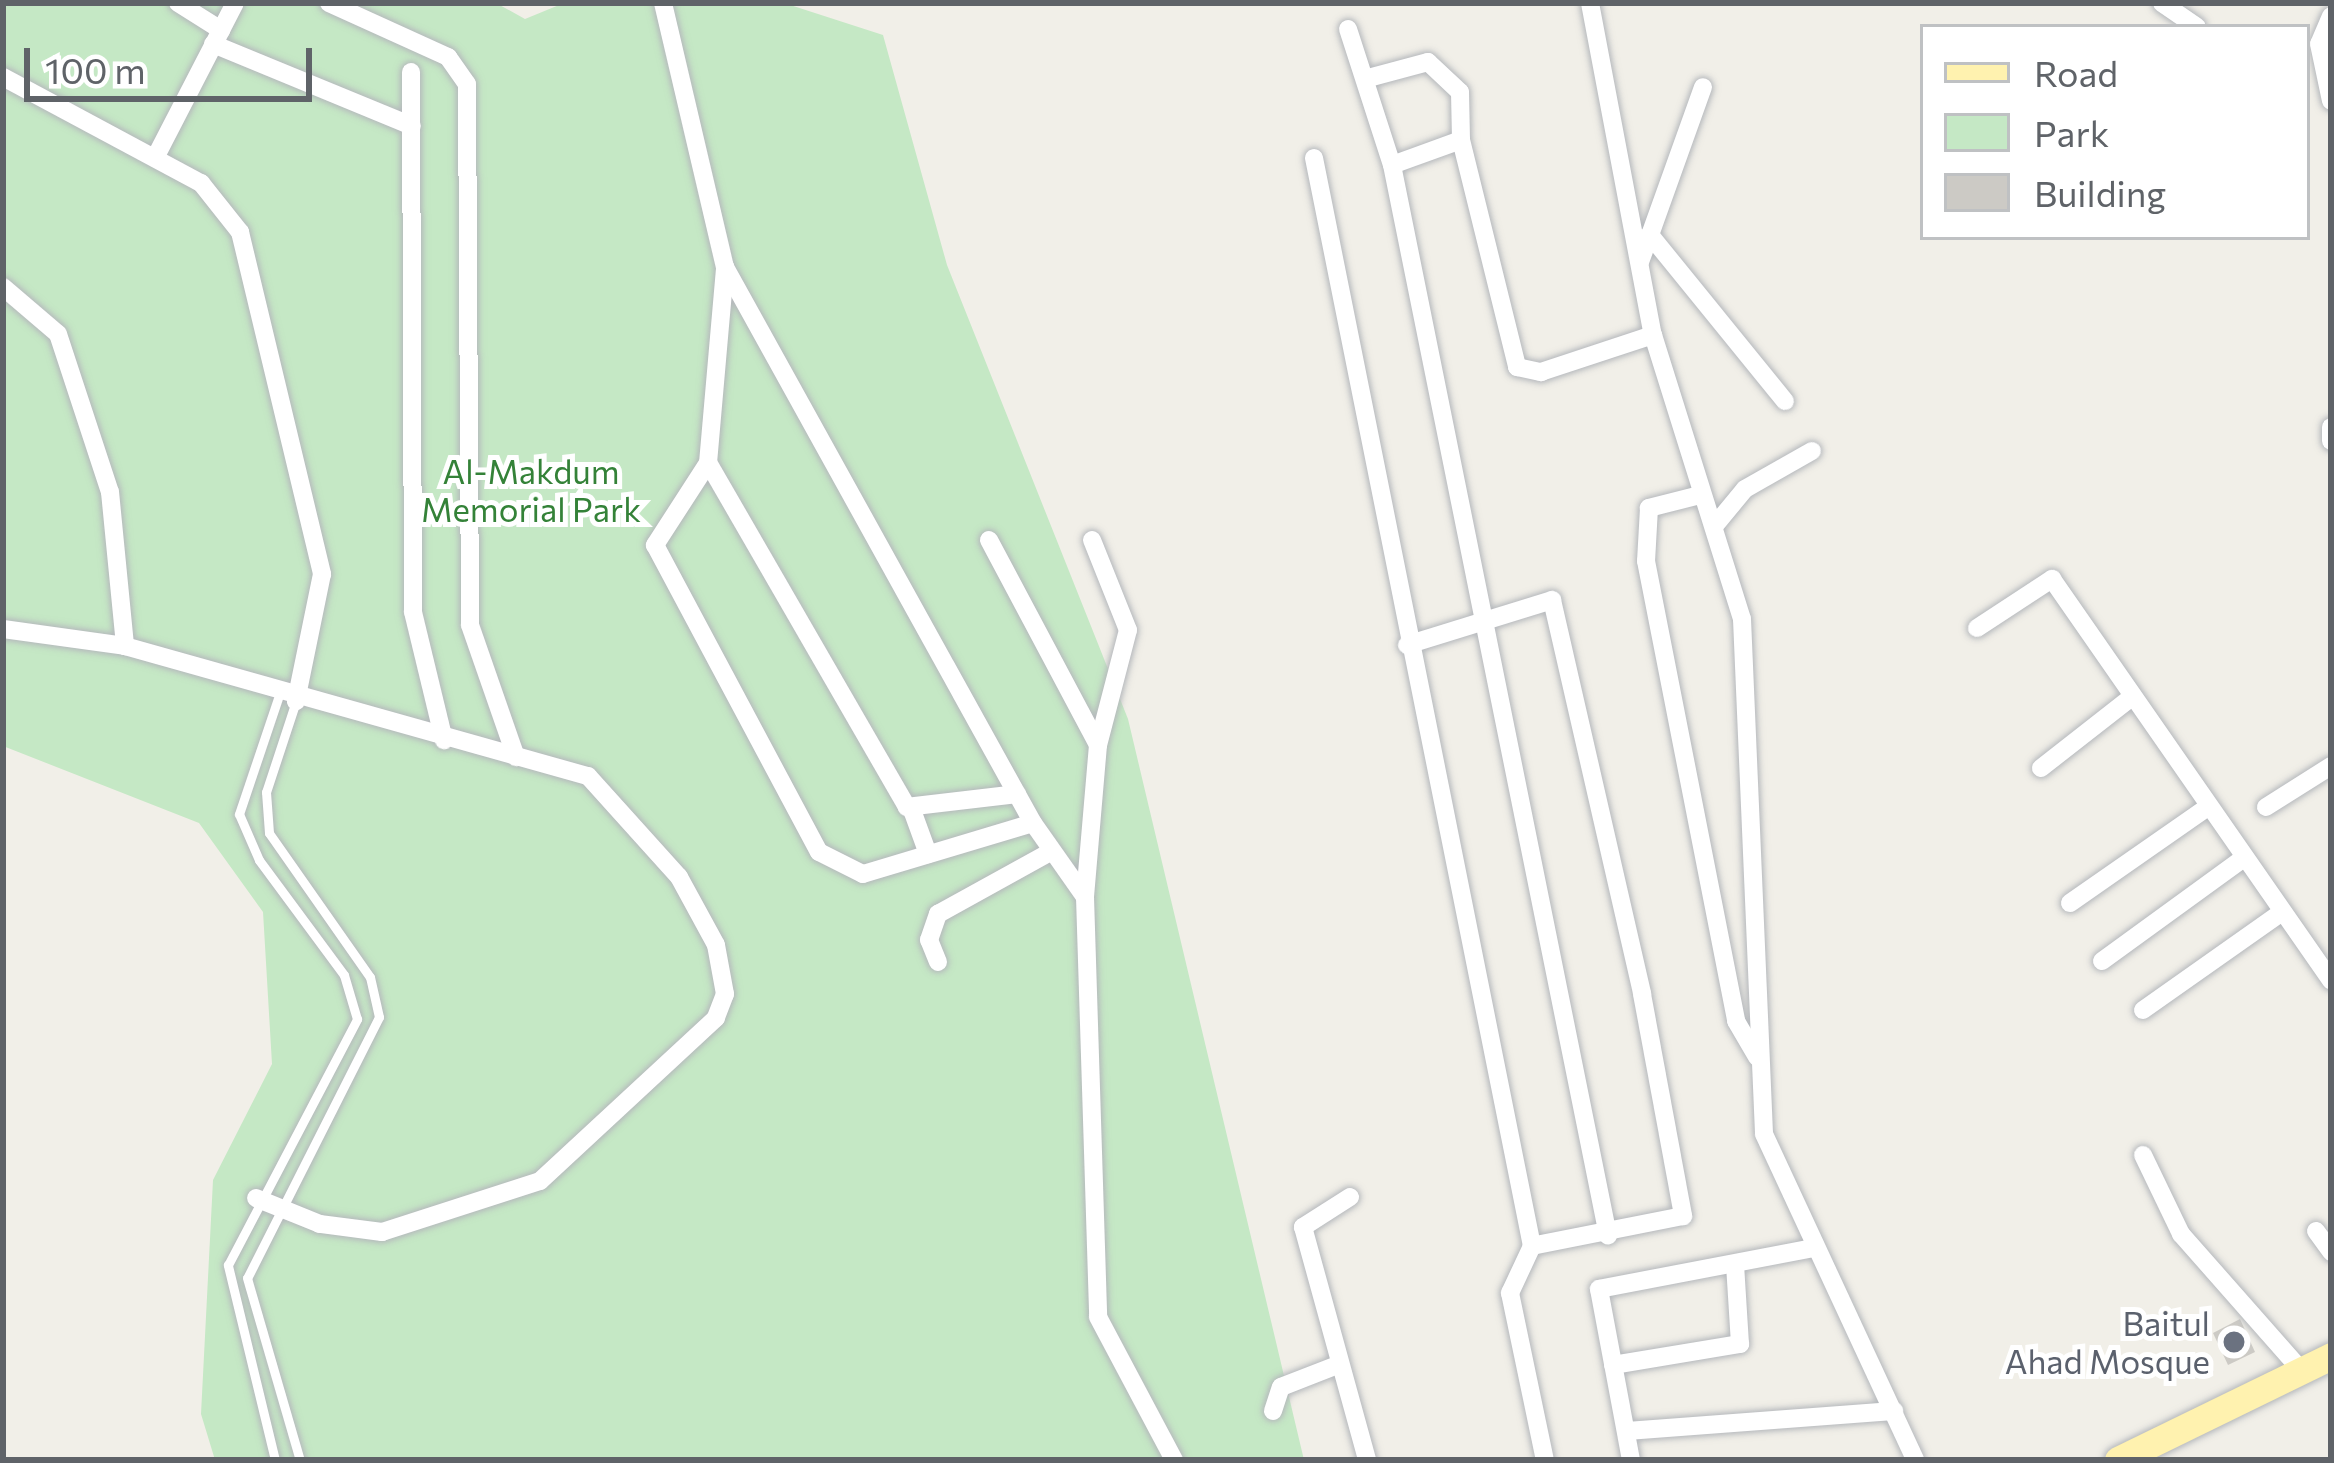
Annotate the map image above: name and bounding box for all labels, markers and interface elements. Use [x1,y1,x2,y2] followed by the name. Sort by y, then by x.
[30,24,318,98] scale bar
[1920,24,2310,240] legend
[45,47,146,91] text: 100 m
[2034,50,2118,94] text: Road
[2034,110,2109,154] text: Park
[2034,170,2166,214] text: Building
[421,451,641,529] park label: Al-Makdum Memorial Park
[2005,1303,2210,1381] place label: Baitul Ahad Mosque
[2221,1329,2247,1355] marker: Baitul Ahad Mosque

